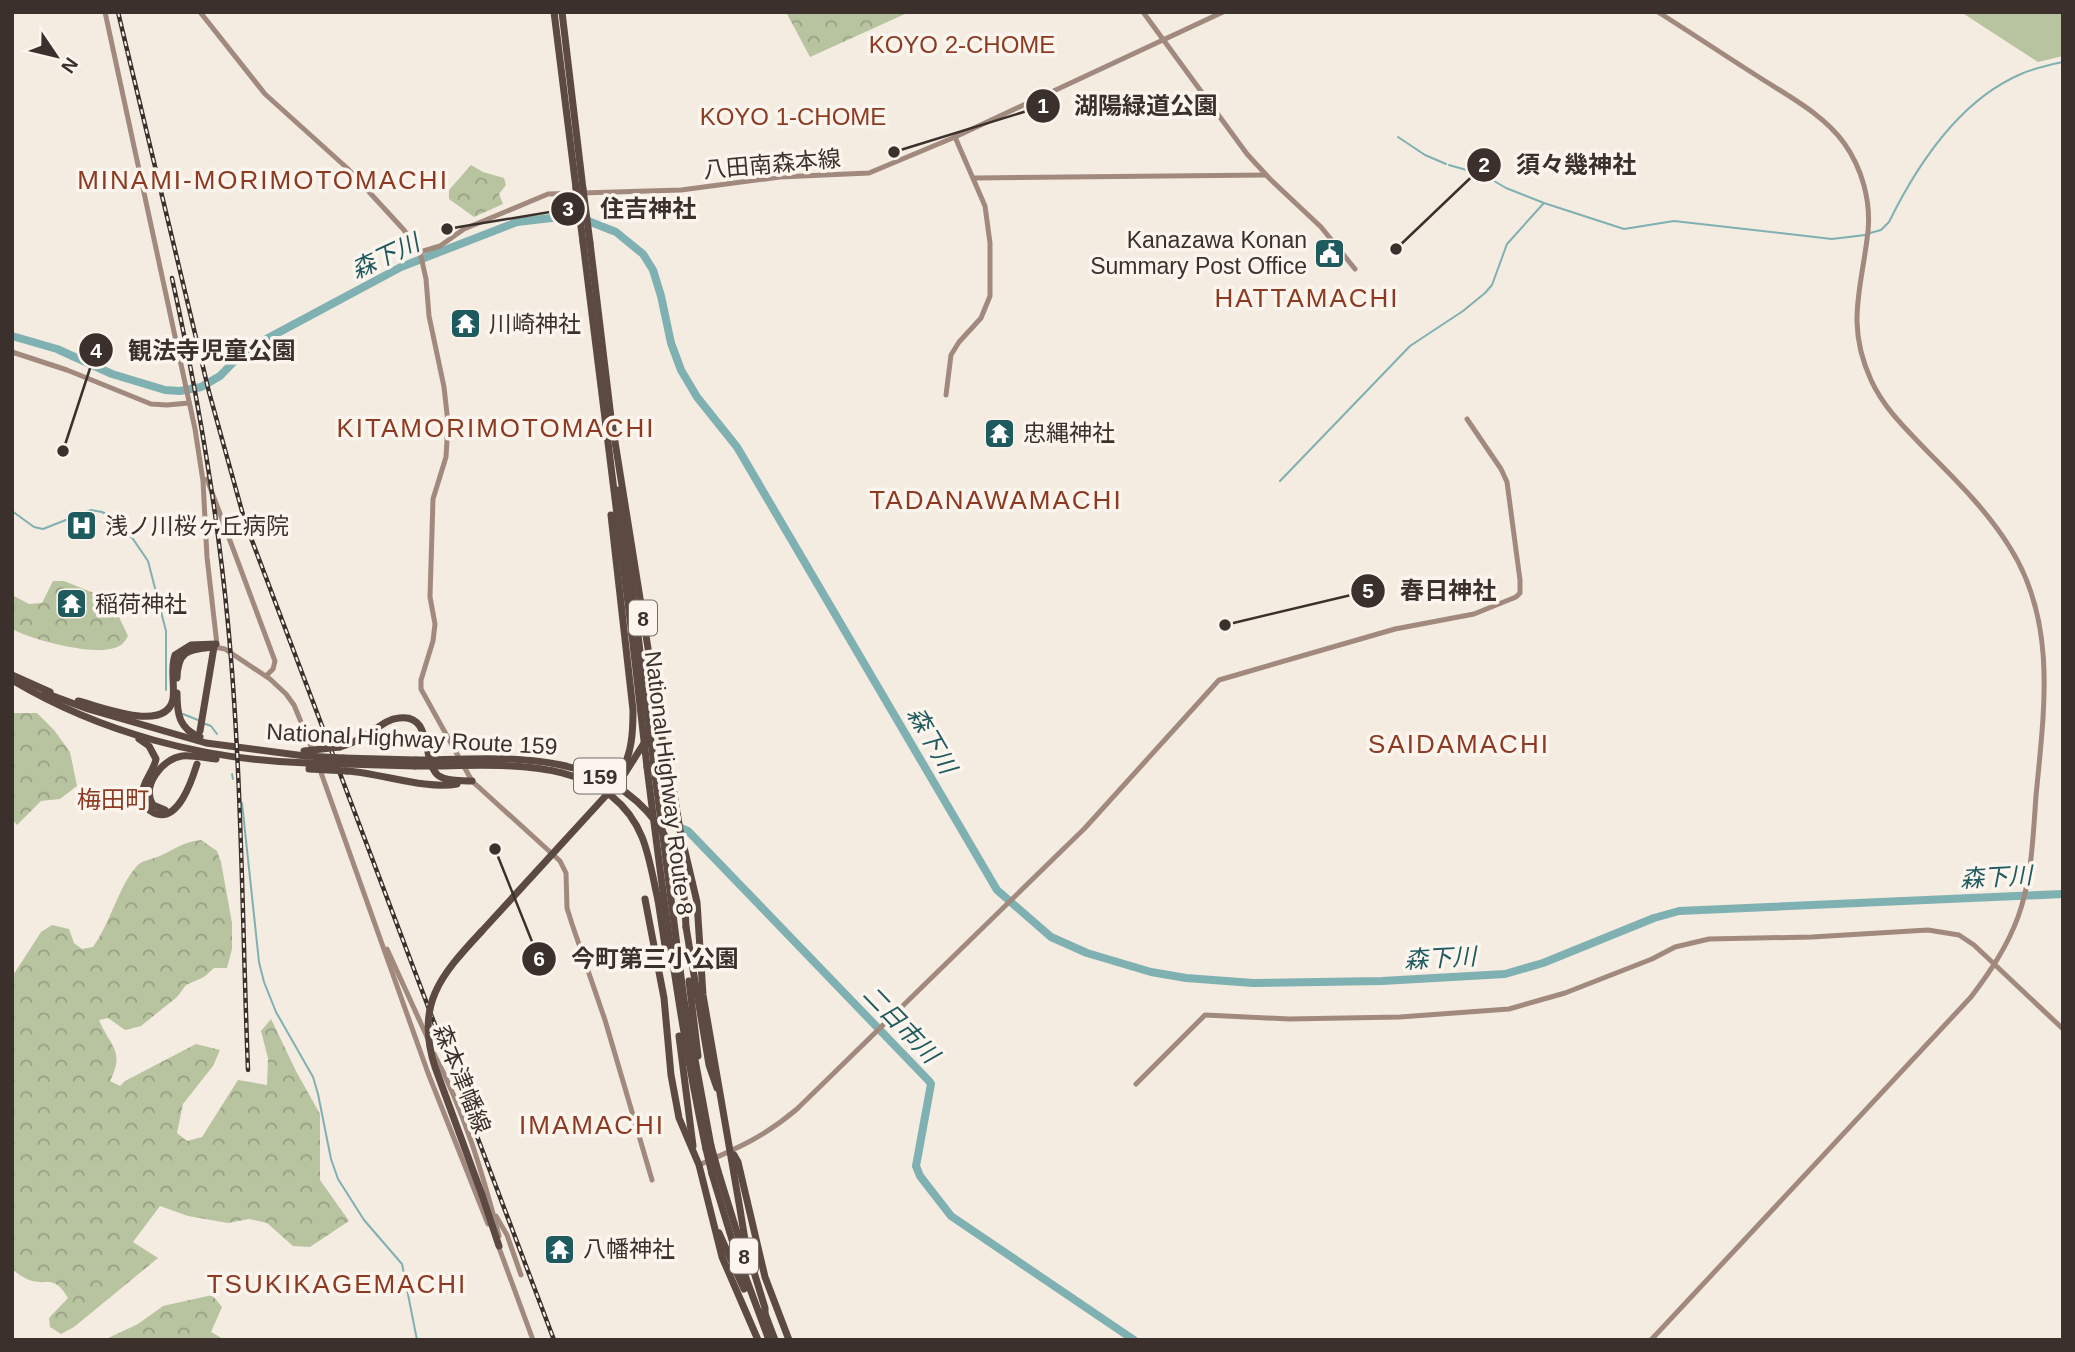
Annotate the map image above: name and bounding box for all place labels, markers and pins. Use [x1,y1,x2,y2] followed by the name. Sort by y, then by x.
[1025,83,1232,128] callout: 湖陽緑道公園
[1467,142,1650,187] callout: 須々幾神社
[551,186,710,231] callout: 住吉神社
[1090,227,1307,279] place label: Kanazawa Konan Summary Post Office
[1313,236,1347,270] public building icon: Kanazawa Konan Summary Post Office
[449,307,483,341] temple icon: 川崎神社
[489,311,581,337] place label: 川崎神社
[79,328,310,373] callout: 観法寺児童公園
[983,416,1017,450] temple icon: 忠縄神社
[1023,420,1115,446] place label: 忠縄神社
[65,509,99,543] hospital icon: 浅ノ川桜ヶ丘病院
[105,513,289,539] place label: 浅ノ川桜ヶ丘病院
[1351,568,1510,613] callout: 春日神社
[55,587,89,621] temple icon: 稲荷神社
[95,591,187,617] place label: 稲荷神社
[522,936,753,981] callout: 今町第三小公園
[543,1232,577,1266] temple icon: 八幡神社
[583,1236,675,1262] place label: 八幡神社

